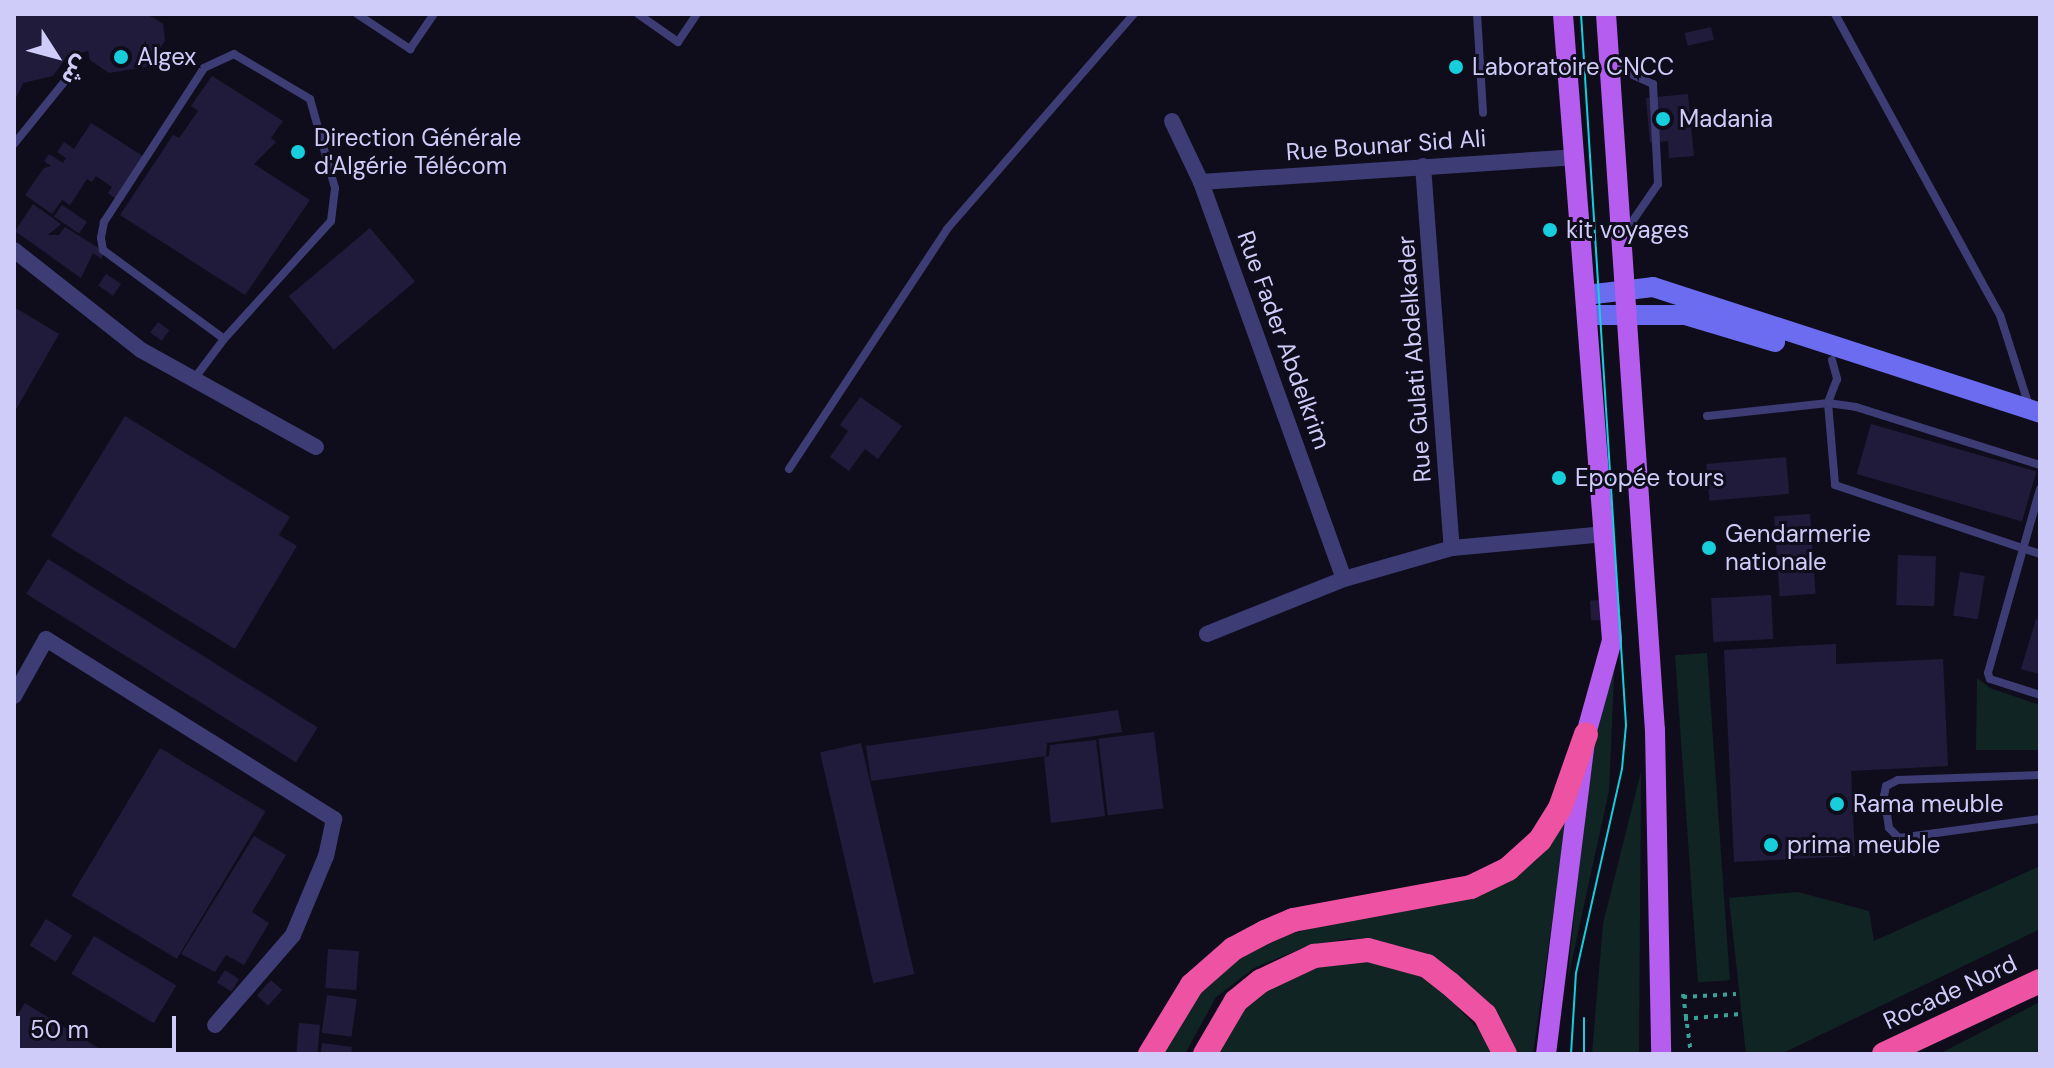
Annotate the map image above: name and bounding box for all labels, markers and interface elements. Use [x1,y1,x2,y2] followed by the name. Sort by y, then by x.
[16,16,96,96] north arrow
[137,43,196,71] place label: Algex
[112,48,130,66] marker: Algex
[55,50,96,91] text: ش
[1472,53,1674,81] place label: Laboratoire CNCC
[1447,58,1465,76] marker: Laboratoire CNCC
[1679,105,1773,133] place label: Madania
[1654,110,1672,128] marker: Madania
[314,124,521,180] place label: Direction Générale d'Algérie Télécom
[1285,124,1487,166] street label: Rue Bounar Sid Ali
[289,143,307,161] marker: Direction Générale d'Algérie Télécom
[1566,216,1689,244] place label: kit voyages
[1541,221,1559,239] marker: kit voyages
[1231,227,1337,453] street label: Rue Fader Abdelkrim
[1391,235,1437,483] street label: Rue Gulati Abdelkader
[1575,464,1724,492] place label: Epopée tours
[1550,469,1568,487] marker: Epopée tours
[1725,520,1871,576] place label: Gendarmerie nationale
[1700,539,1718,557] marker: Gendarmerie nationale
[1853,790,2004,818] place label: Rama meuble
[1828,795,1846,813] marker: Rama meuble
[1787,831,1940,859] place label: prima meuble
[1762,836,1780,854] marker: prima meuble
[1879,949,2021,1035] street label: Rocade Nord
[20,1000,180,1050] scale bar
[30,1014,89,1045] text: 50 m

